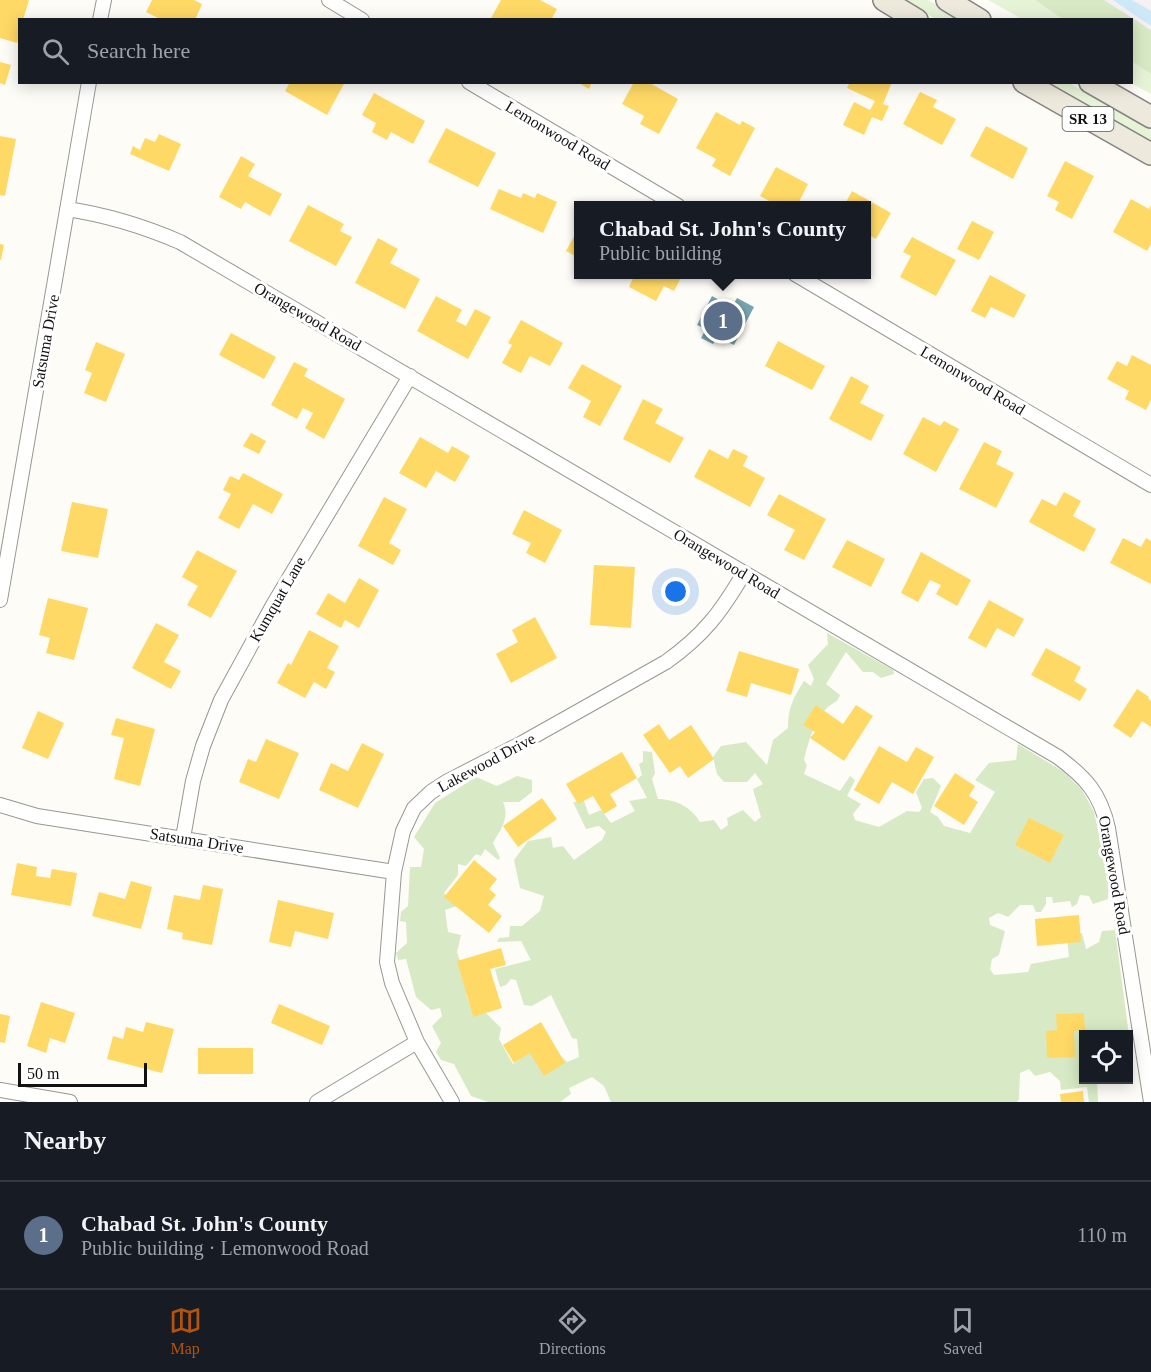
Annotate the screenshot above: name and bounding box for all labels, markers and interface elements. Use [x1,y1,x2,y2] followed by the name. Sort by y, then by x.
[18,18,1133,84] search box
[39,35,72,68] icon: search
[87,38,190,63] text: Search here
[503,98,613,173] street label: Lemonwood Road
[1062,107,1114,131] road number: SR 13
[574,201,871,279] popup
[599,216,846,241] text: Chabad St. John's County
[599,242,722,264] text: Public building
[251,279,364,355] street label: Orangewood Road
[29,293,62,389] street label: Satsuma Drive
[704,298,742,344] pin: 1
[918,343,1028,418] street label: Lemonwood Road
[670,525,783,603] street label: Orangewood Road
[246,554,310,645] street label: Kumquat Lane
[661,577,690,606] your location
[435,730,538,795] street label: Lakewood Drive
[1095,814,1133,936] street label: Orangewood Road
[149,825,245,856] street label: Satsuma Drive
[1079,1030,1133,1084] map controls
[1079,1030,1133,1084] button: locate
[18,1060,147,1088] scale bar
[27,1065,59,1082] text: 50 m
[24,1126,106,1155] text: Nearby
[81,1211,328,1236] text: Chabad St. John's County
[39,1224,49,1246] text: 1
[1077,1224,1127,1246] text: 110 m
[81,1237,369,1259] text: Public building · Lemonwood Road
[169,1304,202,1358] tab: Map
[539,1304,606,1358] tab: Directions
[943,1304,982,1358] tab: Saved

